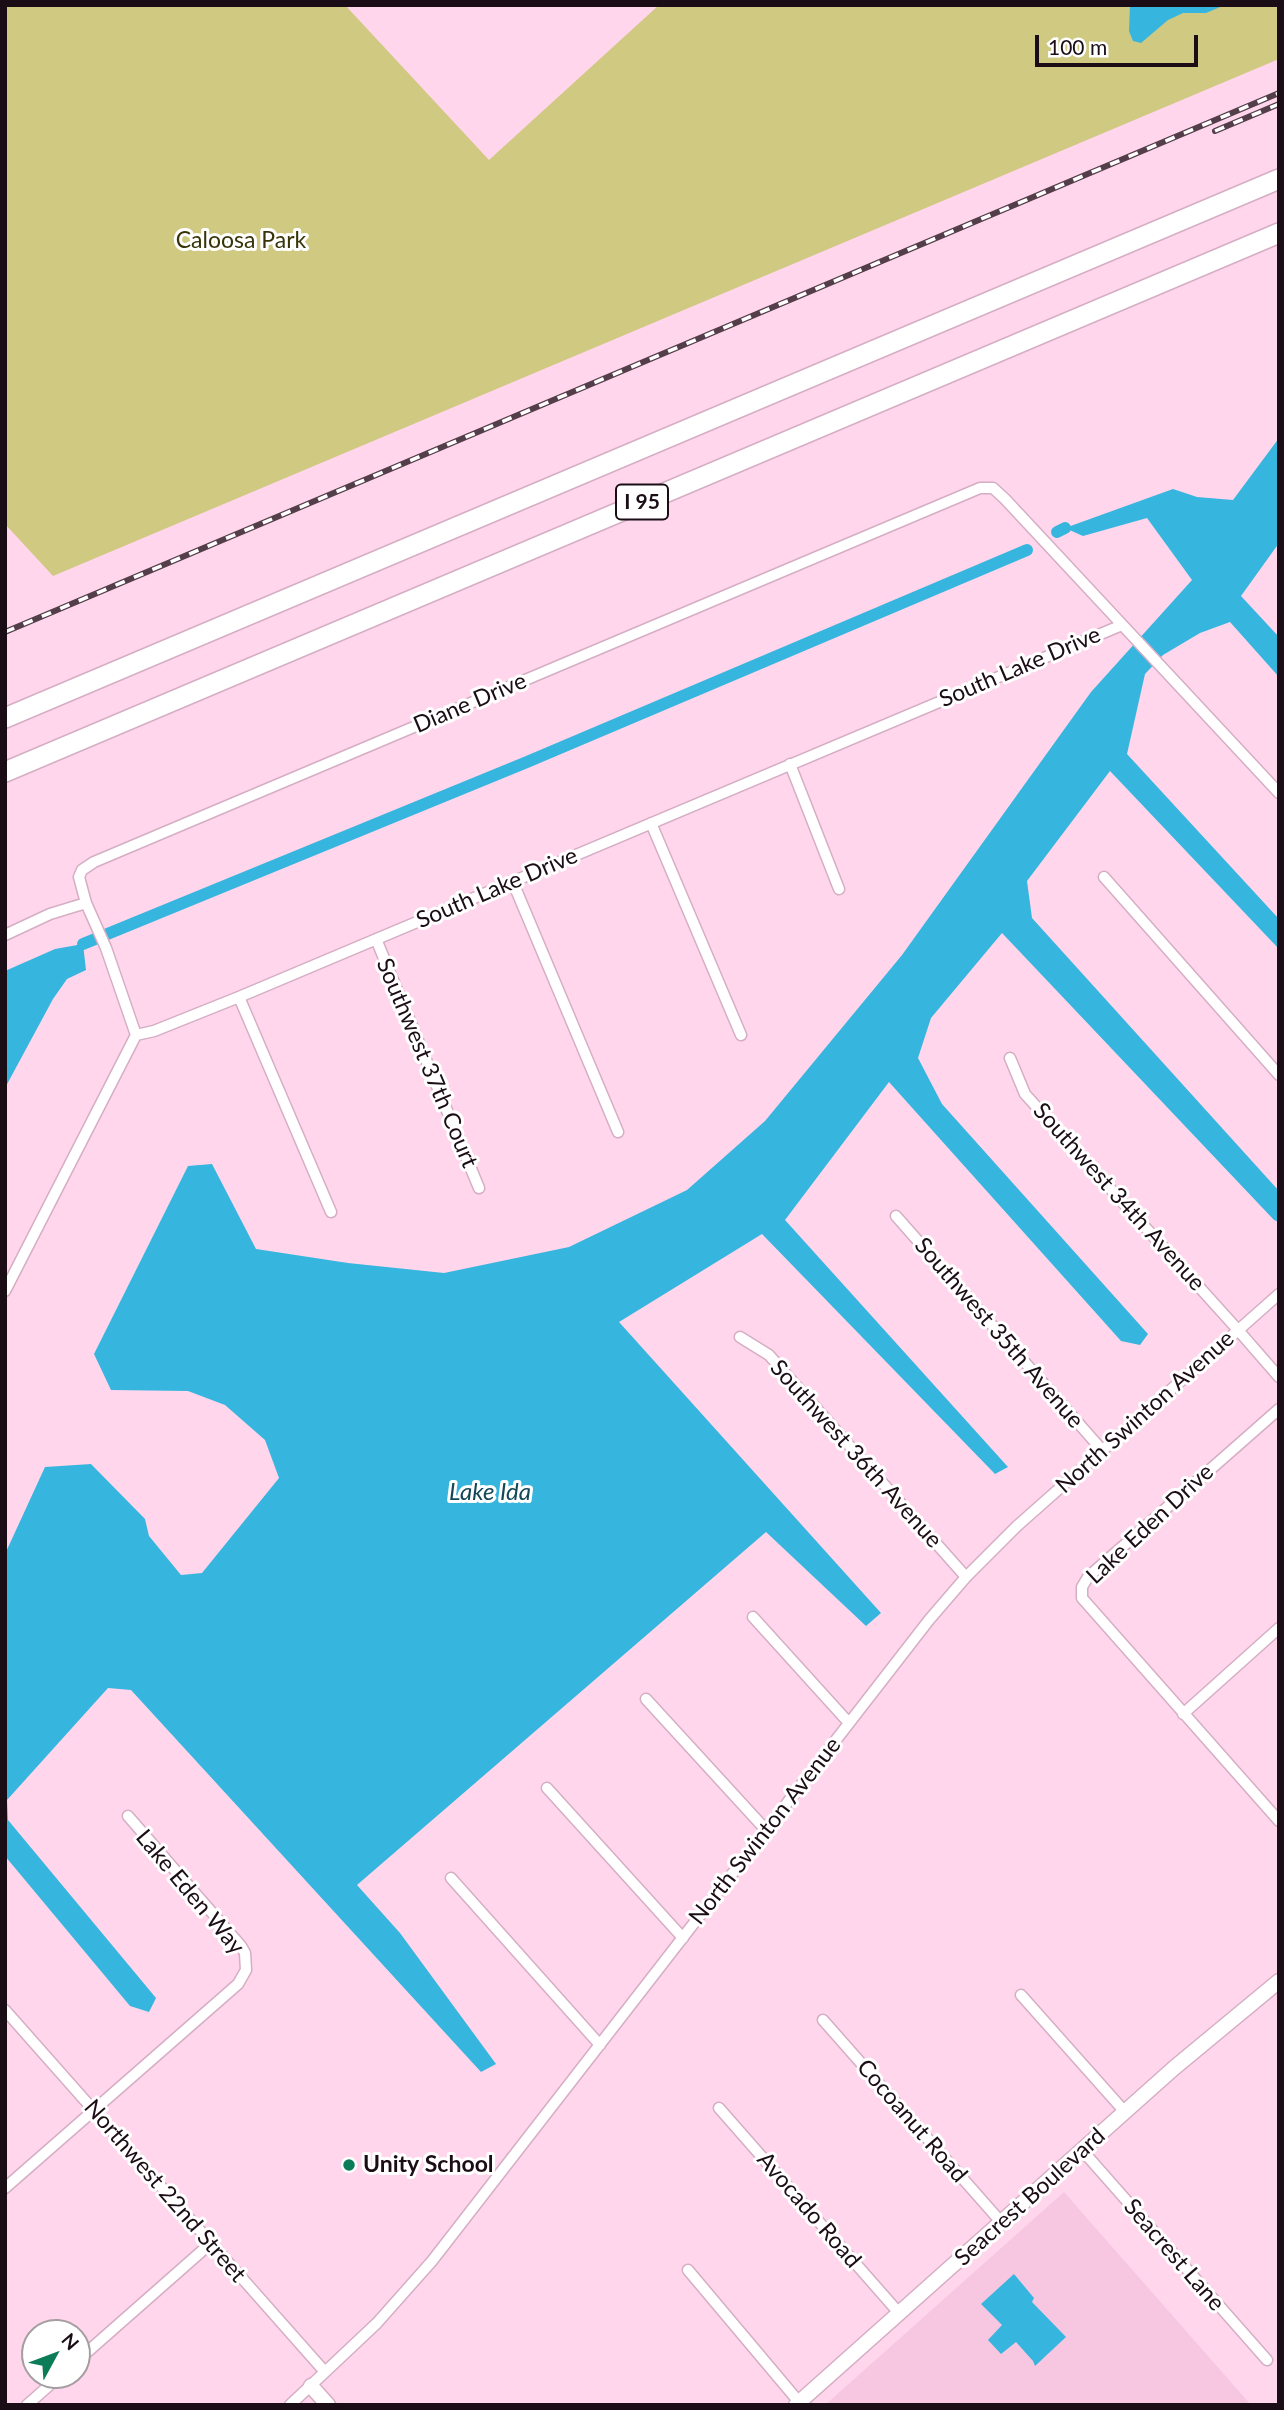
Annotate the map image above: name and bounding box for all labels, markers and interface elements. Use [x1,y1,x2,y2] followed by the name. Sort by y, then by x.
[1039,21,1202,65] scale bar
[1048,34,1107,59] text: 100 m
[176,227,306,255] park label: Caloosa Park
[616,484,668,520] road number: I 95
[935,621,1105,713] street label: South Lake Drive
[409,667,531,739] street label: Diane Drive
[412,842,582,934] street label: South Lake Drive
[370,954,484,1172] street label: Southwest 37th Court
[1027,1097,1211,1297] street label: Southwest 34th Avenue
[909,1232,1089,1434] street label: Southwest 35th Avenue
[1050,1325,1240,1499] street label: North Swinton Avenue
[764,1354,948,1554] street label: Southwest 36th Avenue
[1081,1458,1219,1590] street label: Lake Eden Drive
[449,1478,531,1506] water label: Lake Ida
[683,1732,847,1930] street label: North Swinton Avenue
[130,1824,250,1960] street label: Lake Eden Way
[851,2054,973,2188] street label: Cocoanut Road
[78,2094,252,2288] street label: Northwest 22nd Street
[949,2122,1111,2272] street label: Seacrest Boulevard
[751,2146,867,2274] street label: Avocado Road
[363,2151,494,2179] place label: Unity School
[341,2157,357,2173] marker: Unity School
[1118,2193,1230,2317] street label: Seacrest Lane
[21,2319,91,2389] north arrow
[57,2328,84,2354] text: N

